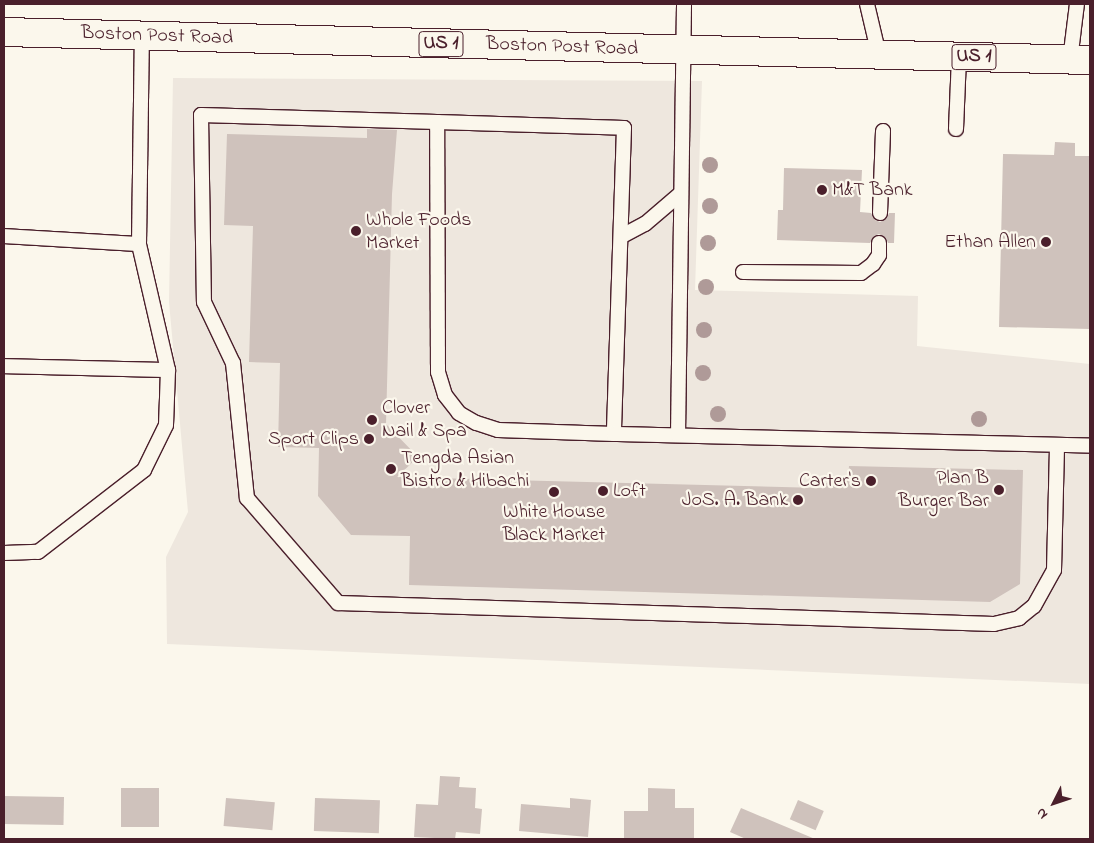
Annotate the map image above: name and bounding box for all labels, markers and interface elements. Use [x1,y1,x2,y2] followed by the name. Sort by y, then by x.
[81,21,233,51] street label: Boston Post Road
[418,28,464,61] road number: US 1
[486,32,638,62] street label: Boston Post Road
[952,41,996,74] road number: US 1
[832,178,913,202] place label: M&T Bank
[816,184,828,196] marker: M&T Bank
[366,208,471,255] place label: Whole Foods Market
[350,225,362,237] marker: Whole Foods Market
[944,230,1036,254] place label: Ethan Allen
[1040,236,1052,248] marker: Ethan Allen
[382,396,467,443] place label: Clover Nail & Spa
[366,414,378,426] marker: Clover Nail & Spa
[268,427,359,451] place label: Sport Clips
[363,433,375,445] marker: Sport Clips
[401,446,529,493] place label: Tengda Asian Bistro & Hibachi
[385,463,397,475] marker: Tengda Asian Bistro & Hibachi
[898,466,989,513] place label: Plan B Burger Bar
[799,469,861,493] place label: Carter's
[865,475,877,487] marker: Carter's
[613,479,646,503] place label: Loft
[993,484,1005,496] marker: Plan B Burger Bar
[597,485,609,497] marker: Loft
[548,486,560,498] marker: White House Black Market
[682,488,788,512] place label: JoS. A. Bank
[792,494,804,506] marker: JoS. A. Bank
[503,500,605,547] place label: White House Black Market
[1029,778,1079,828] north arrow
[1031,803,1053,824] text: N

